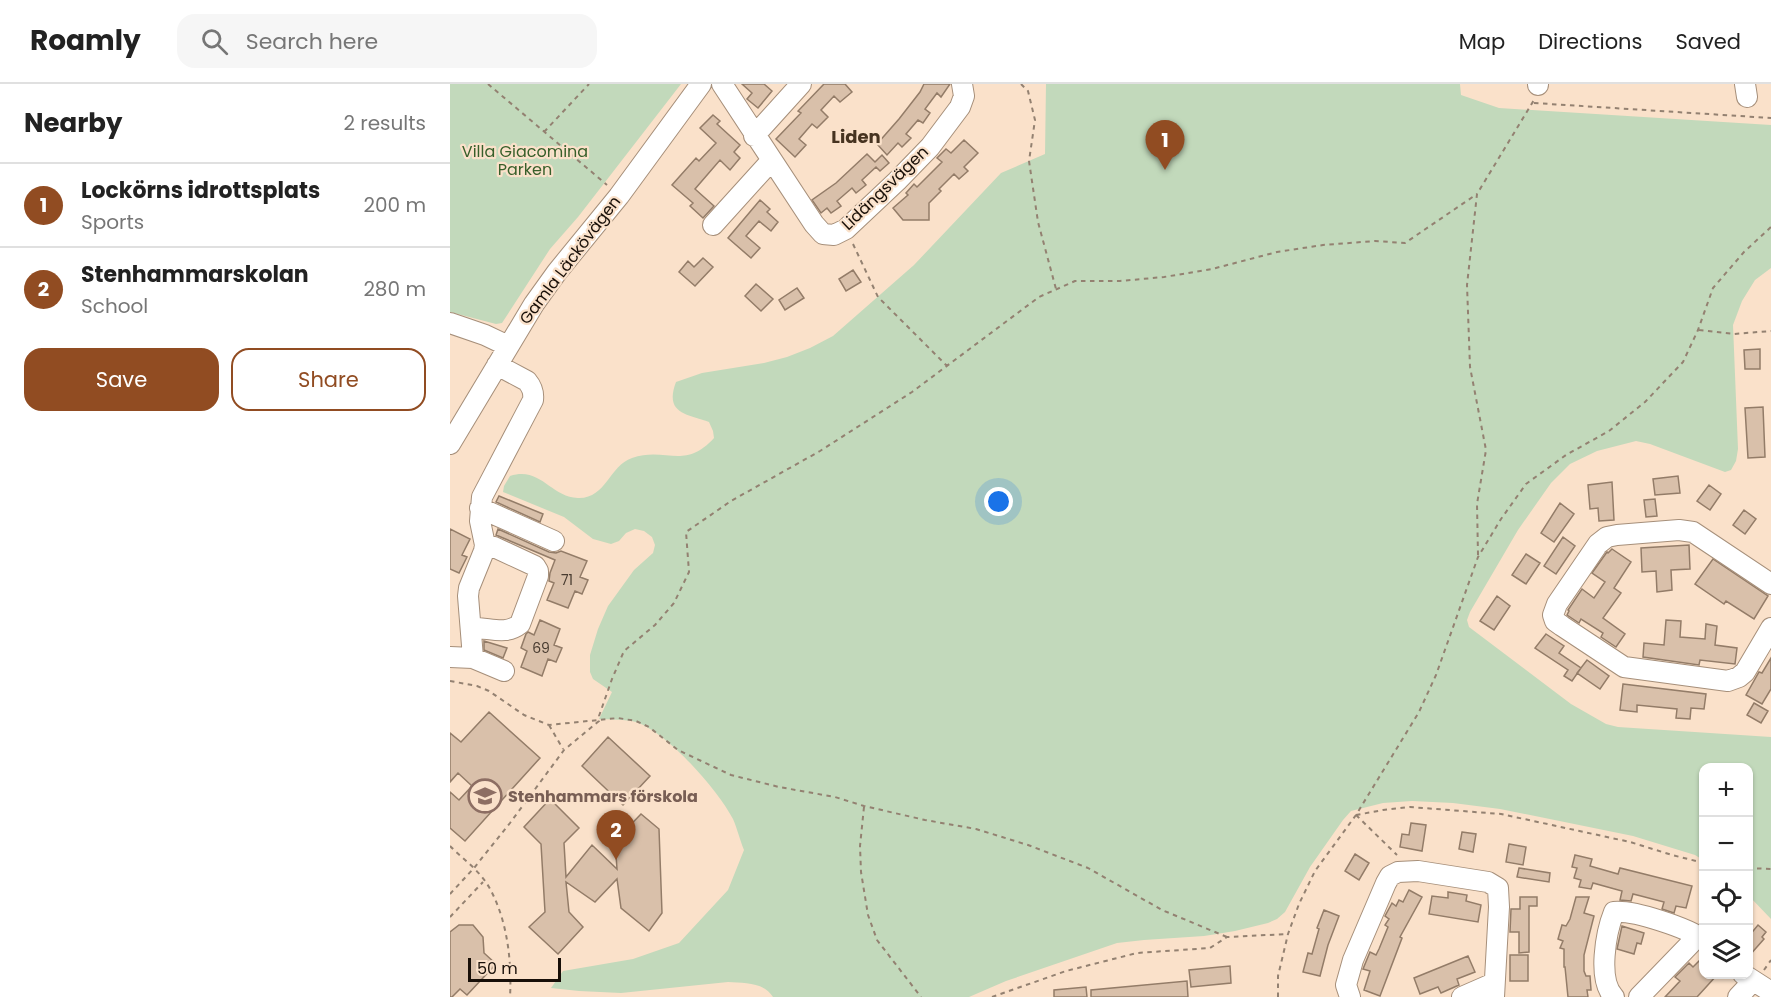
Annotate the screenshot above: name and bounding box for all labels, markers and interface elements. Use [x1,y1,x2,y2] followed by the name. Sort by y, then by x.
[177,14,597,68] search box
[30,21,141,60] text: Roamly
[198,25,231,58] icon: search
[246,26,378,57] text: Search here
[1459,27,1505,56] text: Map
[1538,27,1642,56] text: Directions
[1675,27,1741,56] text: Saved
[24,105,122,141] text: Nearby
[343,109,426,137] text: 2 results
[1146,120,1184,170] pin: 1
[831,124,881,149] district label: Liden
[462,140,588,181] park label: Villa Giacomina Parken
[836,141,934,235] street label: Lidängsvägen
[81,175,320,206] text: Lockörns idrottsplats
[40,191,47,219] text: 1
[363,191,426,219] text: 200 m
[514,191,626,329] street label: Gamla Läckövägen
[81,208,144,236] text: Sports
[81,259,309,290] text: Stenhammarskolan
[38,275,49,303] text: 2
[363,275,426,303] text: 280 m
[81,292,148,320] text: School
[24,348,219,411] button: Save
[231,348,426,411] button: Share
[984,487,1013,516] your location
[561,570,573,590] house number: 71
[532,638,550,658] house number: 69
[1699,763,1753,979] map controls
[1699,763,1753,817] button: +
[467,778,503,814] school or university icon: Stenhammars förskola
[508,785,698,808] place label: Stenhammars förskola
[596,810,636,860] pin: 2
[1699,817,1753,871] button: −
[1699,871,1753,925] button: locate
[1699,925,1753,979] button: layers
[468,955,561,982] scale bar
[477,957,518,980] text: 50 m

